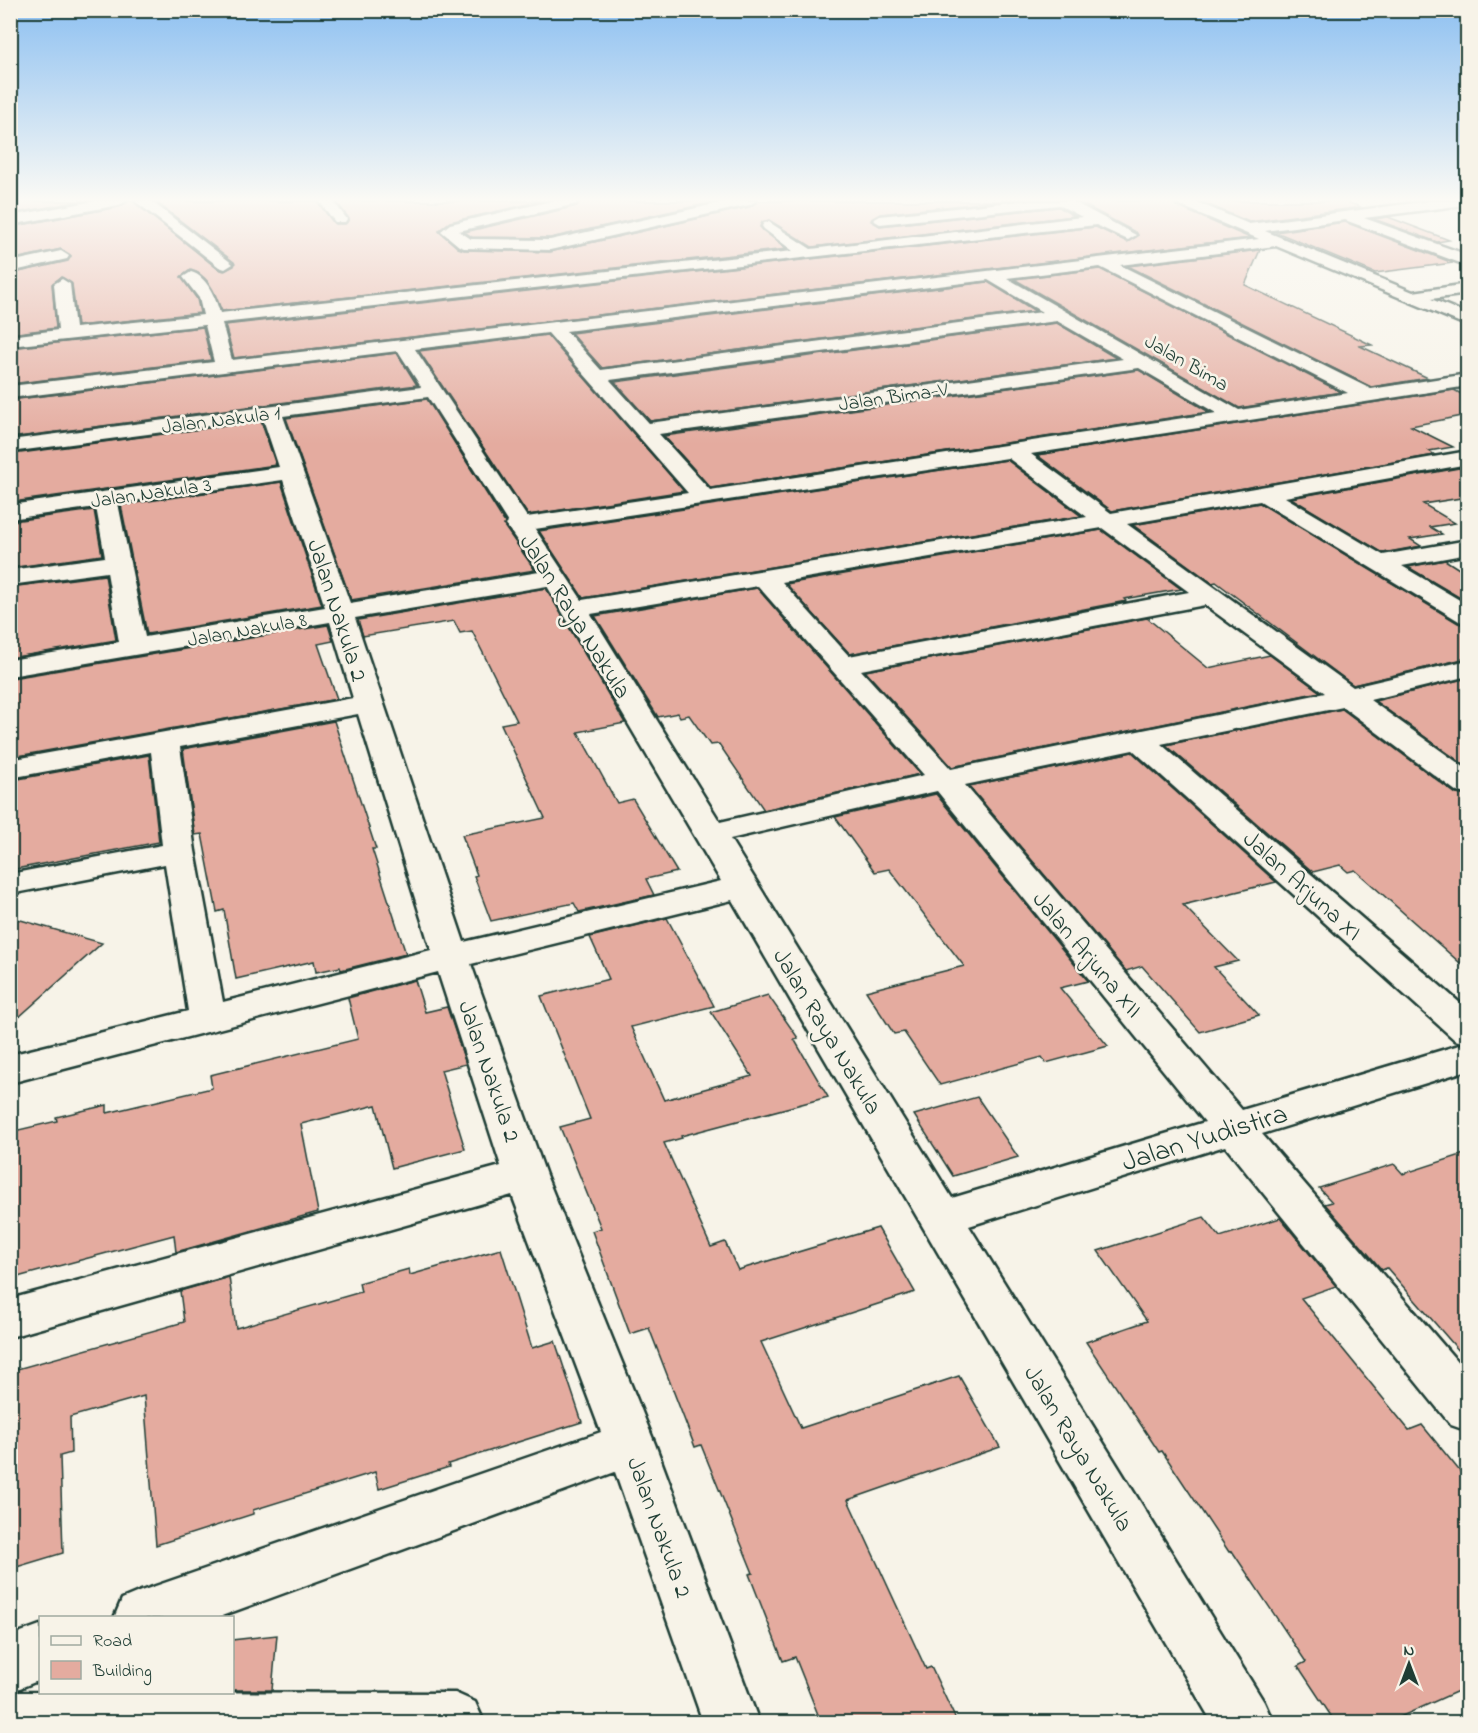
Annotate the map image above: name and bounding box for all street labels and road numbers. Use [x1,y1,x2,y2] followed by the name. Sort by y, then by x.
[1138,328,1233,400] street label: Jalan Bima
[837,376,950,420] street label: Jalan Bima-V
[160,400,282,443] street label: Jalan Nakula 1
[89,472,214,517] street label: Jalan Nakula 3
[508,528,639,707] street label: Jalan Raya Nakula
[296,535,375,687] street label: Jalan Nakula 2
[185,607,309,656] street label: Jalan Nakula 8
[1234,824,1369,950] street label: Jalan Arjuna XI
[1023,885,1150,1027] street label: Jalan Arjuna XII
[761,943,889,1123] street label: Jalan Raya Nakula
[447,996,528,1147] street label: Jalan Nakula 2
[1117,1095,1293,1184] street label: Jalan Yudistira
[1012,1360,1140,1540] street label: Jalan Raya Nakula
[616,1452,699,1603] street label: Jalan Nakula 2

